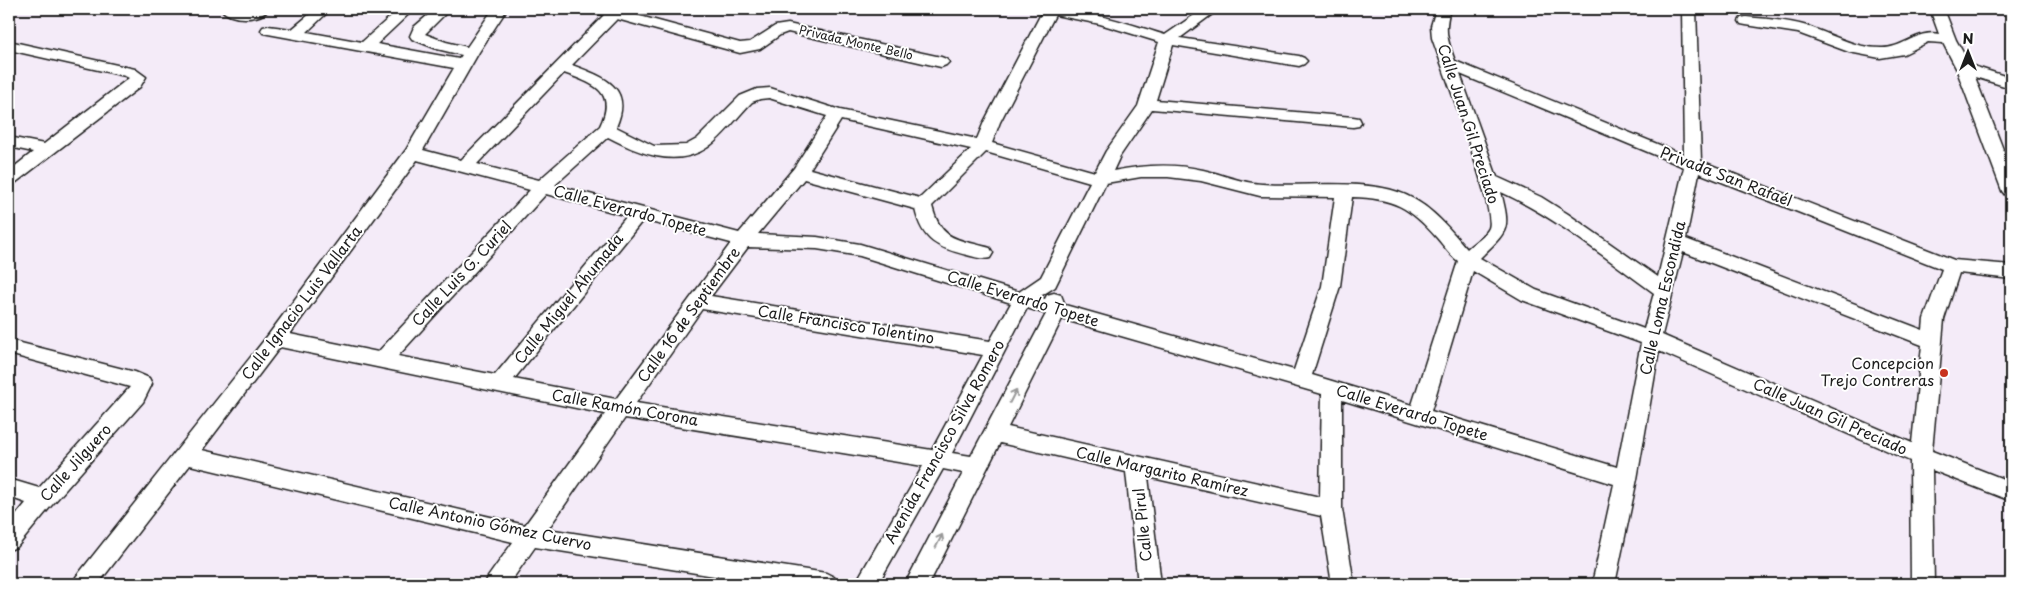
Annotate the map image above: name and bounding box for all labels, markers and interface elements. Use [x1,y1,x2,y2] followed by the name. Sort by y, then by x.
[797,20,915,64] street label: Privada Monte Bello
[1942,28,1992,78] north arrow
[1962,28,1974,49] text: N
[1433,41,1506,206] street label: Calle Juan Gil Preciado
[1657,140,1796,211] street label: Privada San Rafaél
[551,178,710,241] street label: Calle Everardo Topete
[406,215,516,331] street label: Calle Luis G. Curiel
[1633,218,1691,377] street label: Calle Loma Escondida
[235,220,367,384] street label: Calle Ignacio Luis Vallarta
[508,227,628,368] street label: Calle Miguel Ahumada
[631,242,745,387] street label: Calle 16 de Septiembre
[945,264,1102,332] street label: Calle Everardo Topete
[756,298,936,349] street label: Calle Francisco Tolentino
[878,335,1010,547] street label: Avenida Francisco Silva Romero
[1821,351,1934,391] place label: Concepcion Trejo Contreras
[1938,367,1950,379] marker: Concepcion Trejo Contreras
[1750,371,1911,460] street label: Calle Juan Gil Preciado
[1334,378,1491,446] street label: Calle Everardo Topete
[550,382,701,431] street label: Calle Ramón Corona
[1009,389,1018,404] one-way arrow
[34,418,116,506] street label: Calle Jilguero
[1074,440,1251,502] street label: Calle Margarito Ramírez
[1126,487,1157,563] street label: Calle Pirul
[387,490,594,555] street label: Calle Antonio Gómez Cuervo
[935,534,944,549] one-way arrow

